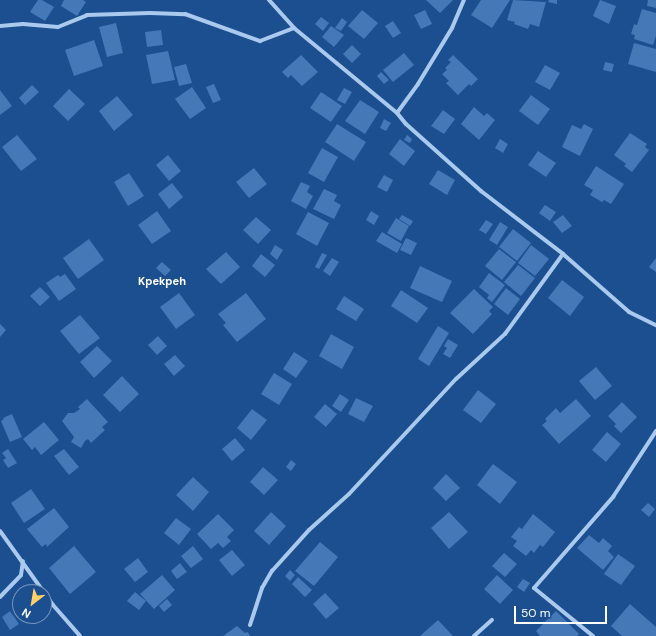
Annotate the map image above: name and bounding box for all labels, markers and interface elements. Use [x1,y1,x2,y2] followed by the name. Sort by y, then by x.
[138,274,186,288] district label: Kpekpeh
[12,584,52,624] north arrow
[516,598,609,624] scale bar
[19,605,33,621] text: N
[521,605,550,621] text: 50 m

